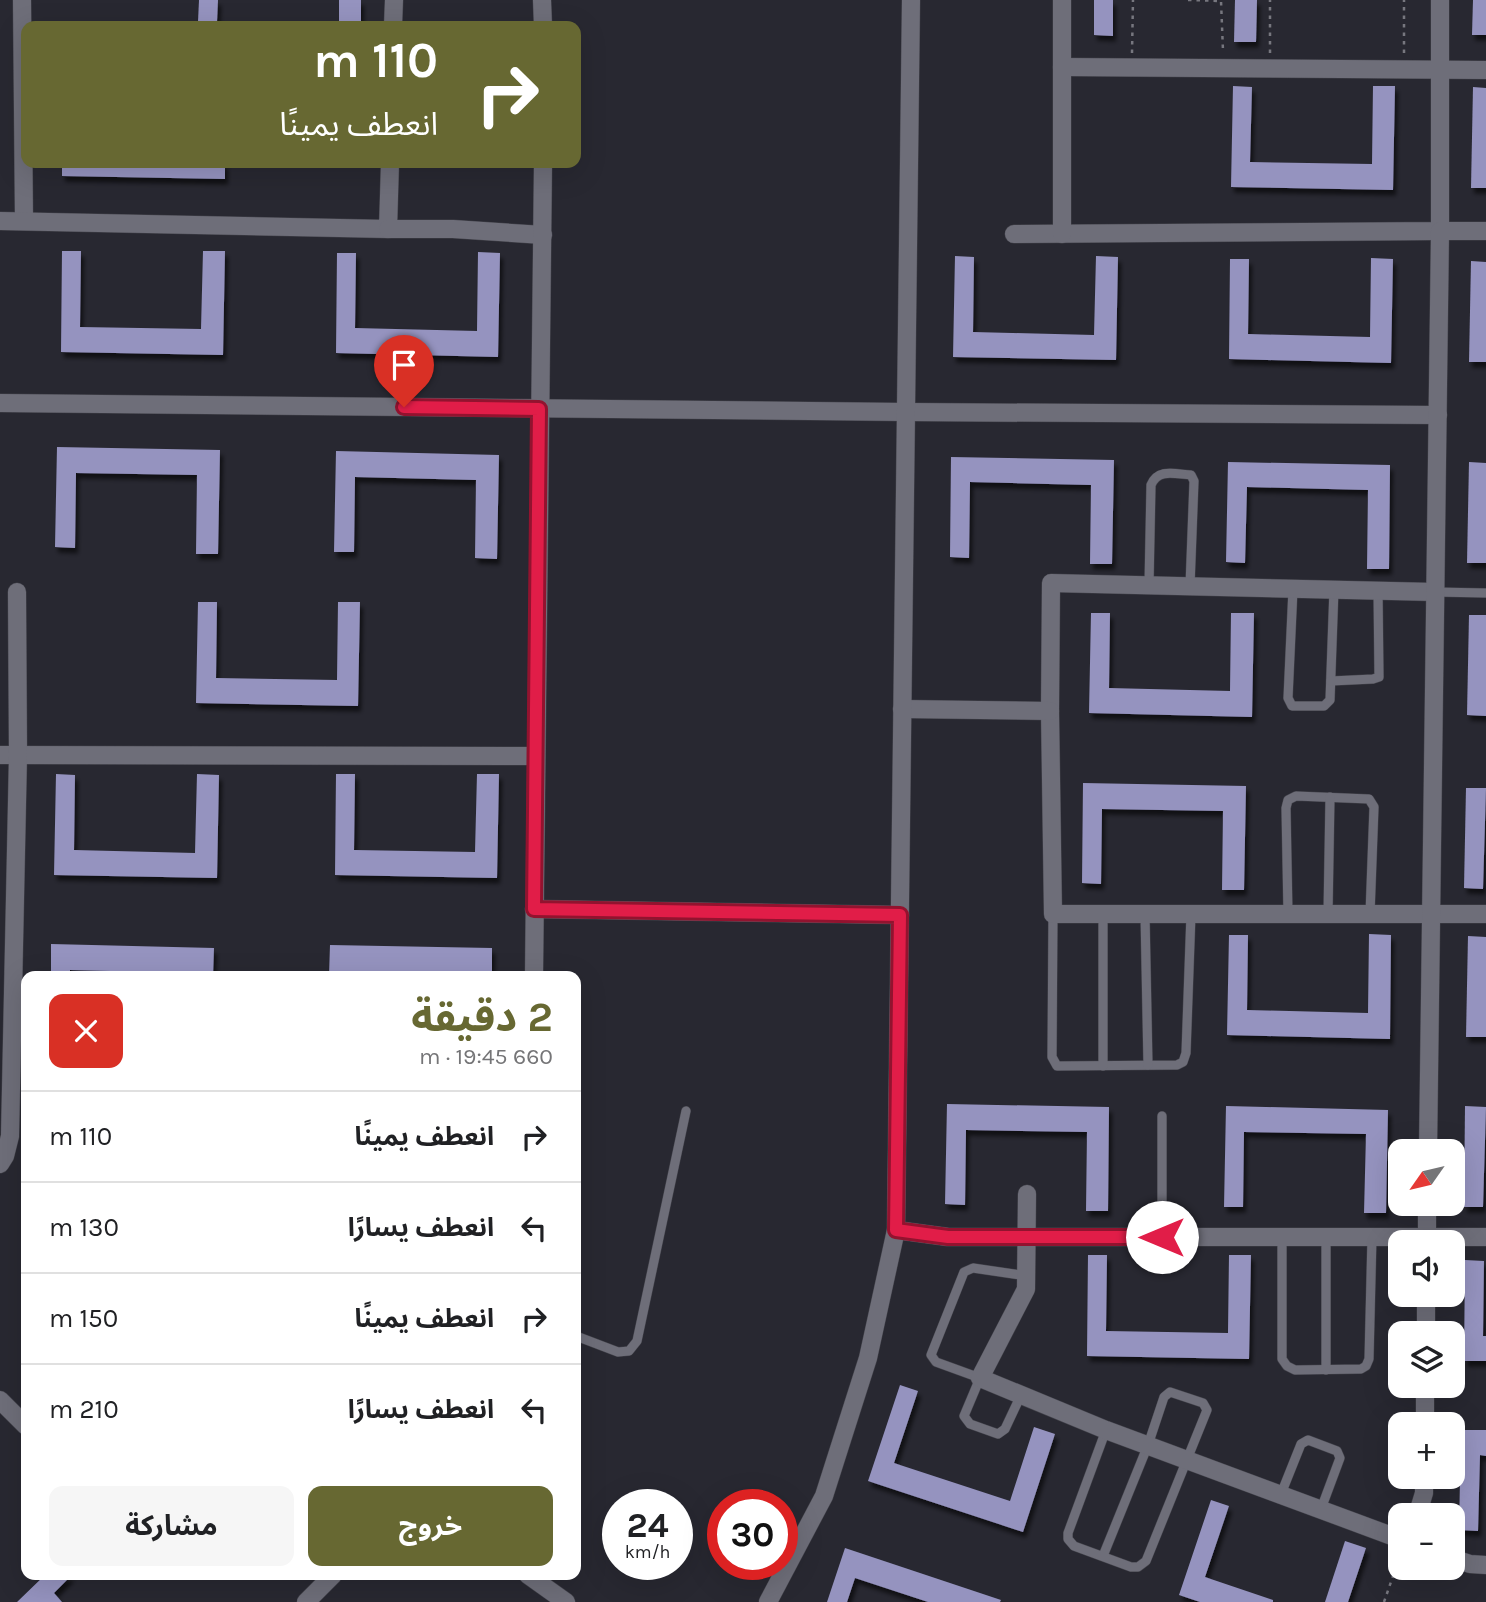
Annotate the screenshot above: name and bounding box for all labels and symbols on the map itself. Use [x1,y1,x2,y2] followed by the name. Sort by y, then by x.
[374,335,434,407] pin
[1388,1139,1465,1216] north arrow
[1125,1200,1199,1274] position arrow
[707,1489,798,1580] speed limit sign: 30

